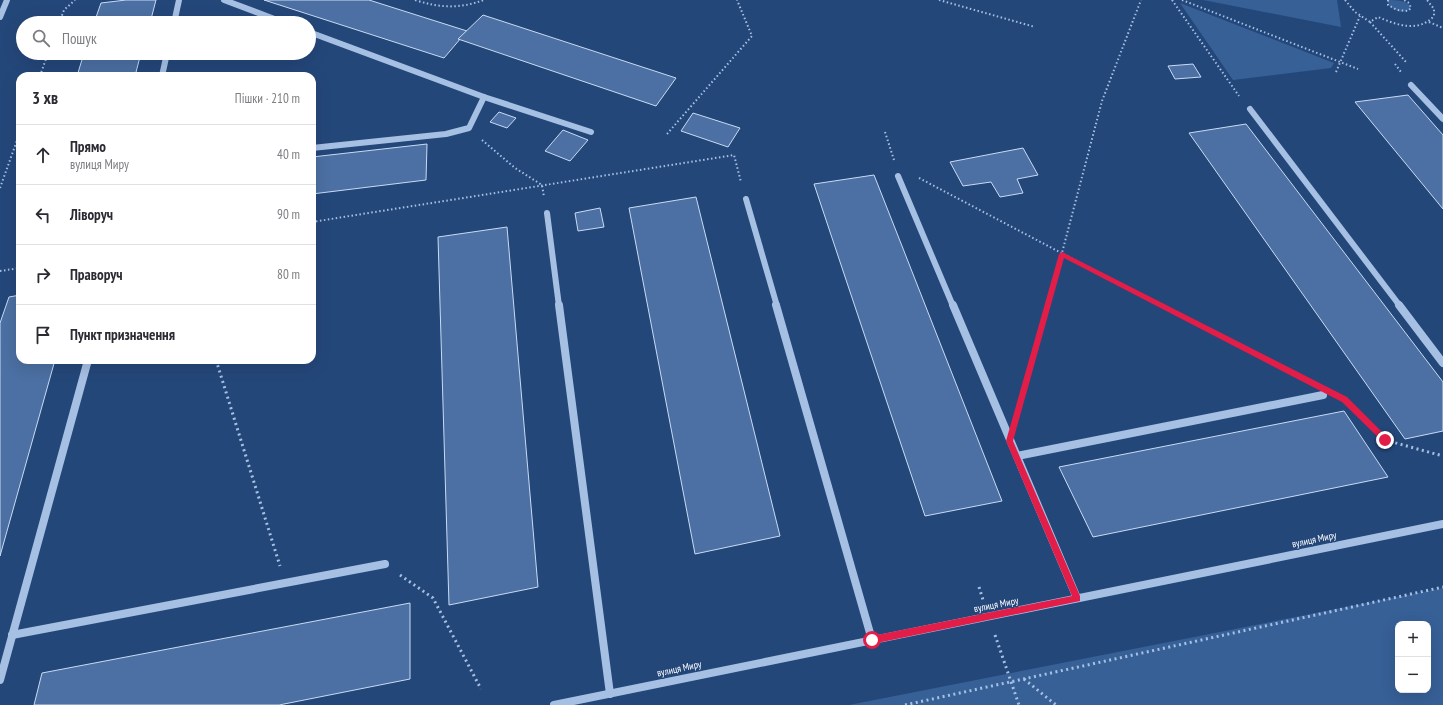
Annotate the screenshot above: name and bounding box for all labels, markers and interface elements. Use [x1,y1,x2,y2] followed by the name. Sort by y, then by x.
[16,16,316,60] search box
[30,27,52,49] icon: search
[62,29,97,48] text: Пошук
[32,87,58,109] text: 3 хв
[235,90,300,107] text: Пішки · 210 m
[70,137,106,156] text: Прямо
[32,144,54,166] icon: ahead
[277,146,300,163] text: 40 m
[70,156,129,173] text: вулиця Миру
[32,204,54,226] icon: left
[70,205,113,224] text: Ліворуч
[277,206,300,223] text: 90 m
[32,264,54,286] icon: right
[70,265,123,284] text: Праворуч
[277,266,300,283] text: 80 m
[32,324,54,346] icon: arrive
[70,325,175,344] text: Пункт призначення
[1376,431,1394,449] route end
[1291,528,1338,551] street label: вулиця Миру
[973,594,1020,615] street label: вулиця Миру
[1395,621,1431,693] map controls
[1395,621,1431,657] button: +
[863,631,881,649] route start
[656,657,703,680] street label: вулиця Миру
[1395,657,1431,693] button: −

